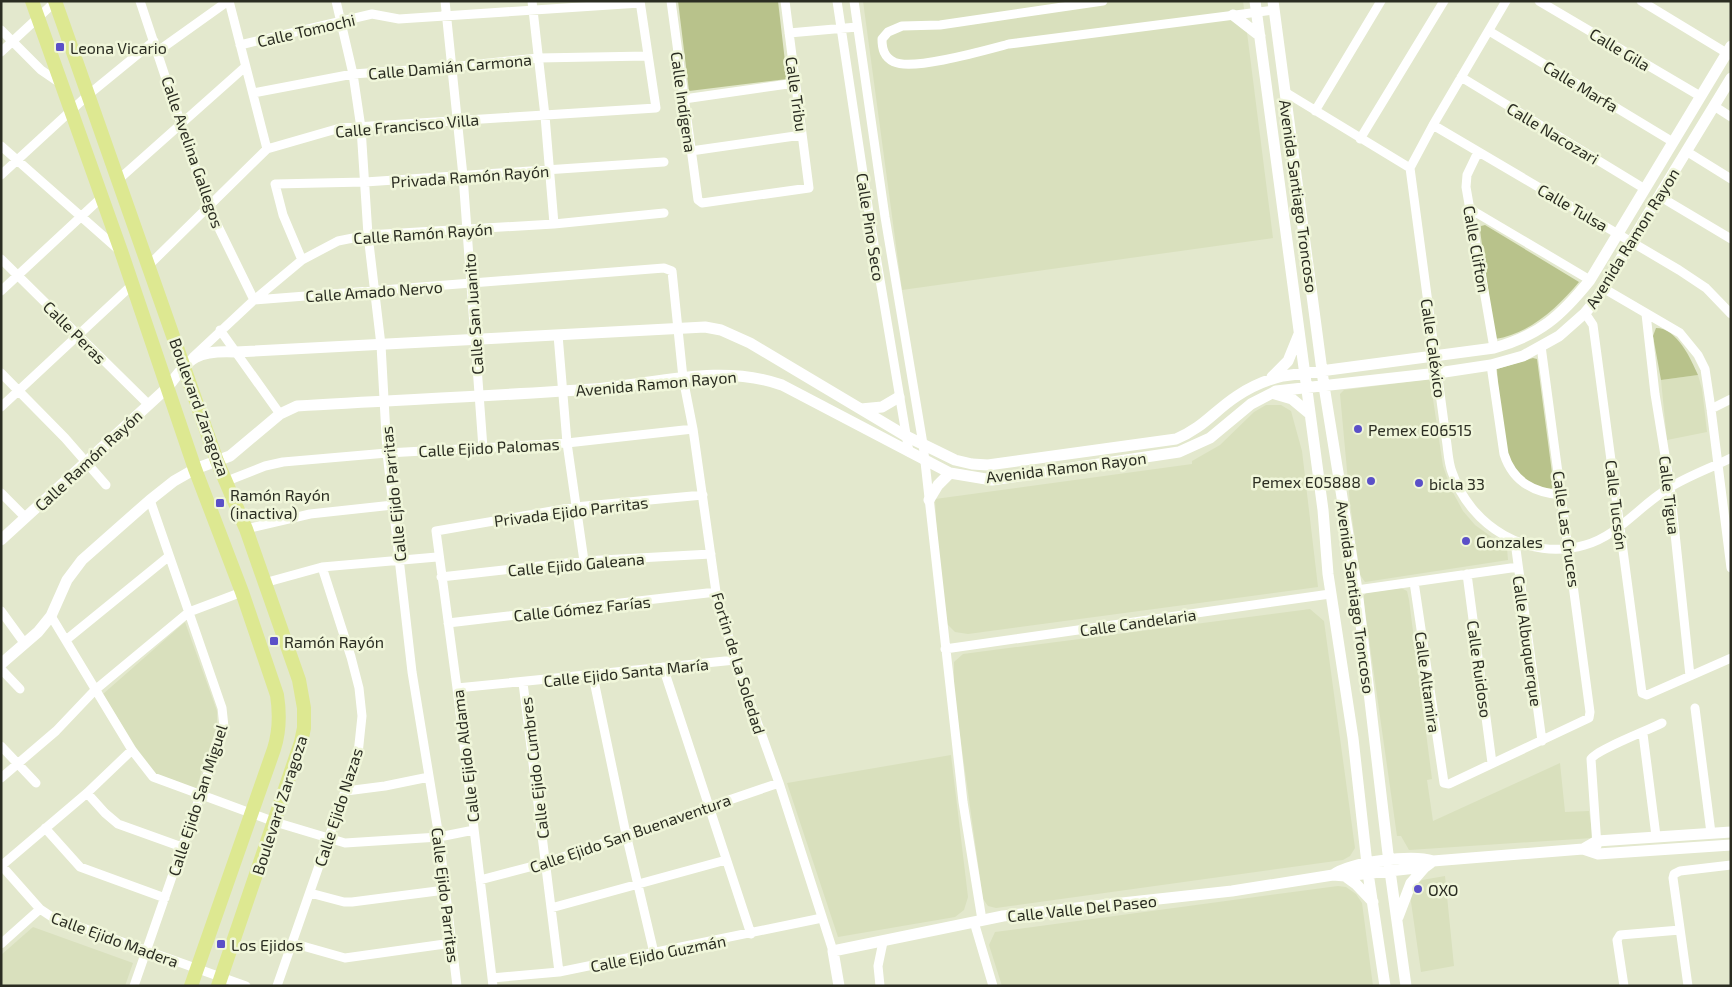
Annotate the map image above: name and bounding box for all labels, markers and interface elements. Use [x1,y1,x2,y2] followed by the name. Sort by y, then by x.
[255,9,357,51] street label: Calle Tomochi
[1586,24,1654,74] street label: Calle Gila
[70,38,167,57] place label: Leona Vicario
[54,41,66,53] marker: Leona Vicario
[367,49,533,83] street label: Calle Damián Carmona
[668,50,700,154] street label: Calle Indígena
[782,55,812,133] street label: Calle Tribu
[1540,56,1622,116] street label: Calle Marfa
[158,74,228,230] street label: Calle Avelina Gallegos
[1276,98,1322,294] street label: Avenida Santiago Troncoso
[1504,98,1602,168] street label: Calle Nacozari
[334,109,480,141] street label: Calle Francisco Villa
[390,161,550,191] street label: Privada Ramón Rayón
[1581,164,1683,312] street label: Avenida Ramon Rayon
[853,172,889,282] street label: Calle Pino Seco
[1535,179,1611,235] street label: Calle Tulsa
[1460,204,1494,294] street label: Calle Clifton
[353,219,493,247] street label: Calle Ramón Rayón
[459,253,487,375] street label: Calle San Juanito
[305,277,443,305] street label: Calle Amado Nervo
[40,297,110,367] street label: Calle Peras
[1418,297,1450,399] street label: Calle Caléxico
[166,335,234,479] street label: Boulevard Zaragoza
[575,366,737,400] street label: Avenida Ramon Rayon
[30,405,146,515] street label: Calle Ramón Rayón
[1368,420,1472,439] place label: Pemex E06515
[1352,423,1364,435] marker: Pemex E06515
[376,425,411,563] street label: Calle Ejido Parritas
[418,434,560,461] street label: Calle Ejido Palomas
[985,448,1147,486] street label: Avenida Ramon Rayon
[1656,454,1684,536] street label: Calle Tigua
[1602,459,1632,551] street label: Calle Tucsón
[1549,470,1585,588] street label: Calle Las Cruces
[1252,472,1361,491] place label: Pemex E05888
[1429,474,1485,493] place label: bicla 33
[1365,475,1377,487] marker: Pemex E05888
[1413,477,1425,489] marker: bicla 33
[230,485,330,522] place label: Ramón Rayón (inactiva)
[493,492,649,531] street label: Privada Ejido Parritas
[214,497,226,509] marker: Ramón Rayón (inactiva)
[1333,499,1379,695] street label: Avenida Santiago Troncoso
[1476,532,1543,551] place label: Gonzales
[1460,535,1472,547] marker: Gonzales
[507,549,645,580] street label: Calle Ejido Galeana
[1509,574,1547,708] street label: Calle Albuquerque
[708,590,770,736] street label: Fortin de La Soledad
[513,591,651,625] street label: Calle Gómez Farías
[1079,604,1197,640] street label: Calle Candelaria
[1464,619,1496,719] street label: Calle Ruidoso
[1412,630,1444,734] street label: Calle Altamira
[284,632,384,651] place label: Ramón Rayón
[268,635,280,647] marker: Ramón Rayón
[543,654,710,691] street label: Calle Ejido Santa María
[447,689,484,823] street label: Calle Ejido Aldama
[516,696,553,840] street label: Calle Ejido Cumbres
[163,722,232,879] street label: Calle Ejido San Miguel
[247,733,311,877] street label: Boulevard Zaragoza
[310,745,367,869] street label: Calle Ejido Nazas
[527,790,733,877] street label: Calle Ejido San Buenaventura
[427,826,464,964] street label: Calle Ejido Parritas
[1428,880,1459,899] place label: OXO
[1412,883,1424,895] marker: OXO
[1006,891,1158,925] street label: Calle Valle Del Paseo
[48,907,181,972] street label: Calle Ejido Madera
[589,931,728,976] street label: Calle Ejido Guzmán
[231,935,303,955] place label: Los Ejidos
[215,938,227,950] marker: Los Ejidos

